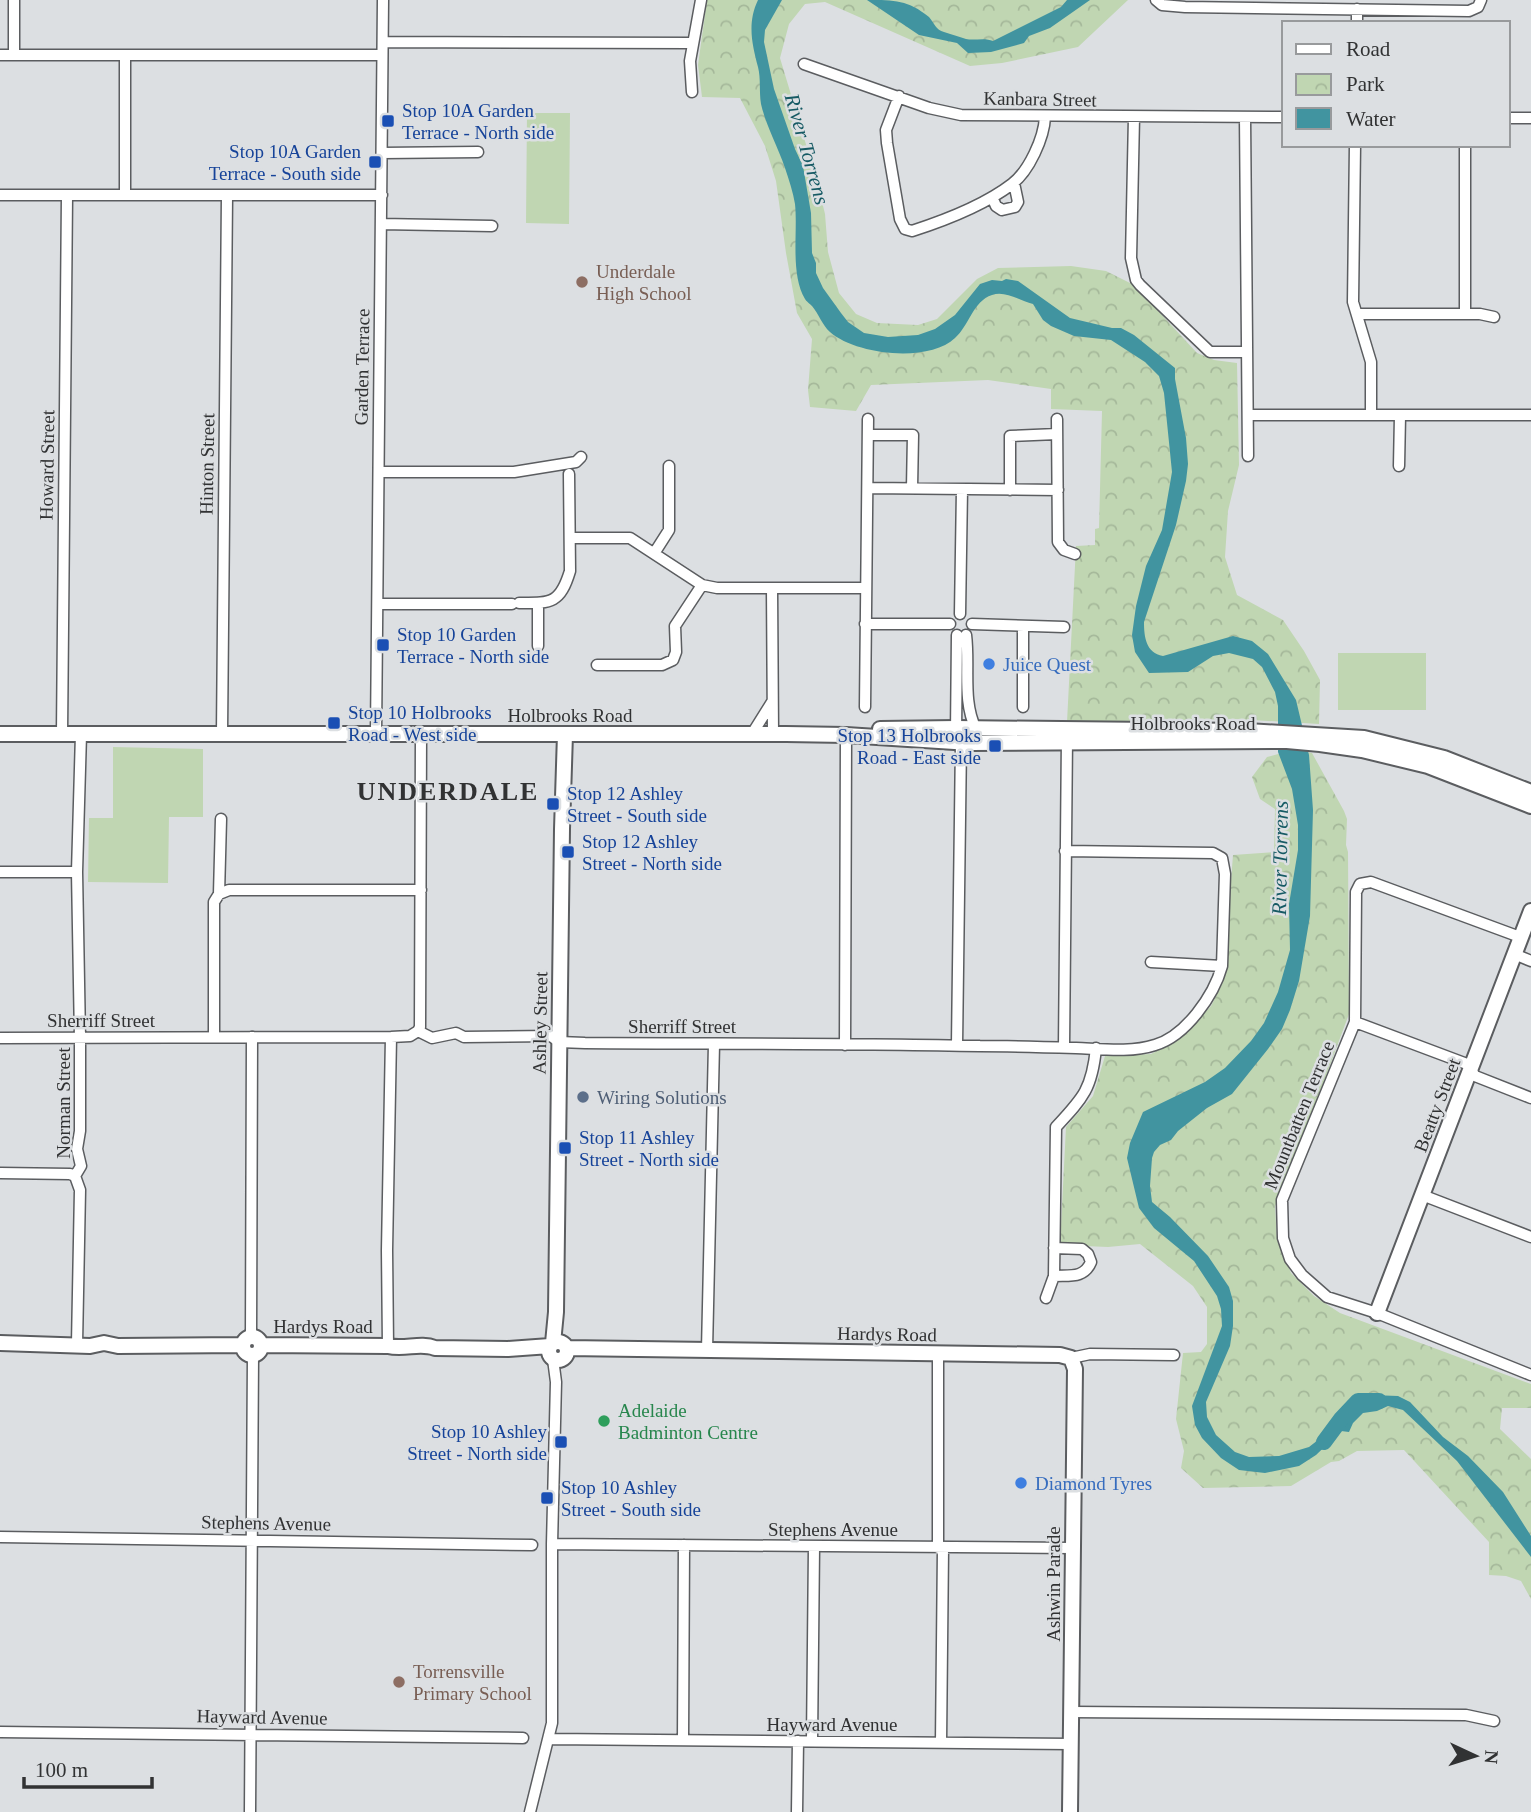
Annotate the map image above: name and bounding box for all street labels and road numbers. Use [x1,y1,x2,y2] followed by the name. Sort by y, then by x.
[983,88,1098,111] street label: Kanbara Street
[350,308,374,426] street label: Garden Terrace
[36,409,58,520] street label: Howard Street
[196,412,218,515] street label: Hinton Street
[507,705,633,726] street label: Holbrooks Road
[1130,713,1256,734] street label: Holbrooks Road
[529,971,551,1075] street label: Ashley Street
[47,1010,156,1031] street label: Sherriff Street
[628,1016,737,1037] street label: Sherriff Street
[1260,1038,1338,1192] street label: Mountbatten Terrace
[53,1047,74,1159] street label: Norman Street
[1410,1055,1465,1155] street label: Beatty Street
[273,1316,373,1337] street label: Hardys Road
[837,1323,938,1345] street label: Hardys Road
[201,1511,331,1535] street label: Stephens Avenue
[768,1519,898,1540] street label: Stephens Avenue
[1043,1526,1064,1642] street label: Ashwin Parade
[196,1705,328,1729] street label: Hayward Avenue
[766,1714,898,1735] street label: Hayward Avenue

